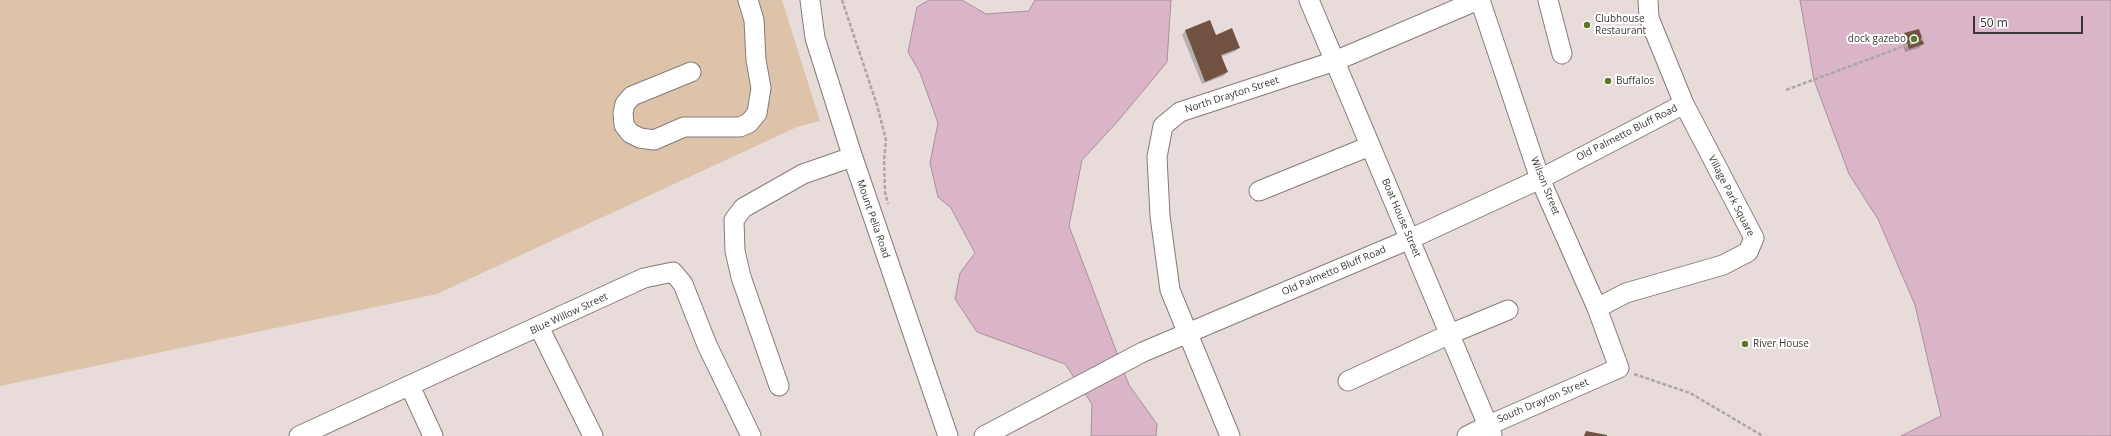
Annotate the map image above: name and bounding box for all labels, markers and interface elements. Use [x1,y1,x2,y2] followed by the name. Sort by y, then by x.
[1975,8,2085,34] scale bar
[1595,13,1646,36] place label: Clubhouse Restaurant
[1980,14,2008,31] text: 50 m
[1582,20,1592,30] marker: Clubhouse Restaurant
[1848,33,1906,45] place label: dock gazebo
[1909,34,1919,44] marker: dock gazebo
[1184,74,1280,116] street label: North Drayton Street
[1616,75,1654,87] place label: Buffalos
[1603,76,1613,86] marker: Buffalos
[1574,102,1680,164] street label: Old Palmetto Bluff Road
[1705,154,1757,238] street label: Village Park Square
[1528,155,1562,217] street label: Wilson Street
[1379,177,1423,259] street label: Boat House Street
[854,178,892,260] street label: Mount Pelia Road
[1280,244,1388,298] street label: Old Palmetto Bluff Road
[528,291,610,337] street label: Blue Willow Street
[1753,338,1809,350] place label: River House
[1740,339,1750,349] marker: River House
[1496,376,1590,426] street label: South Drayton Street

